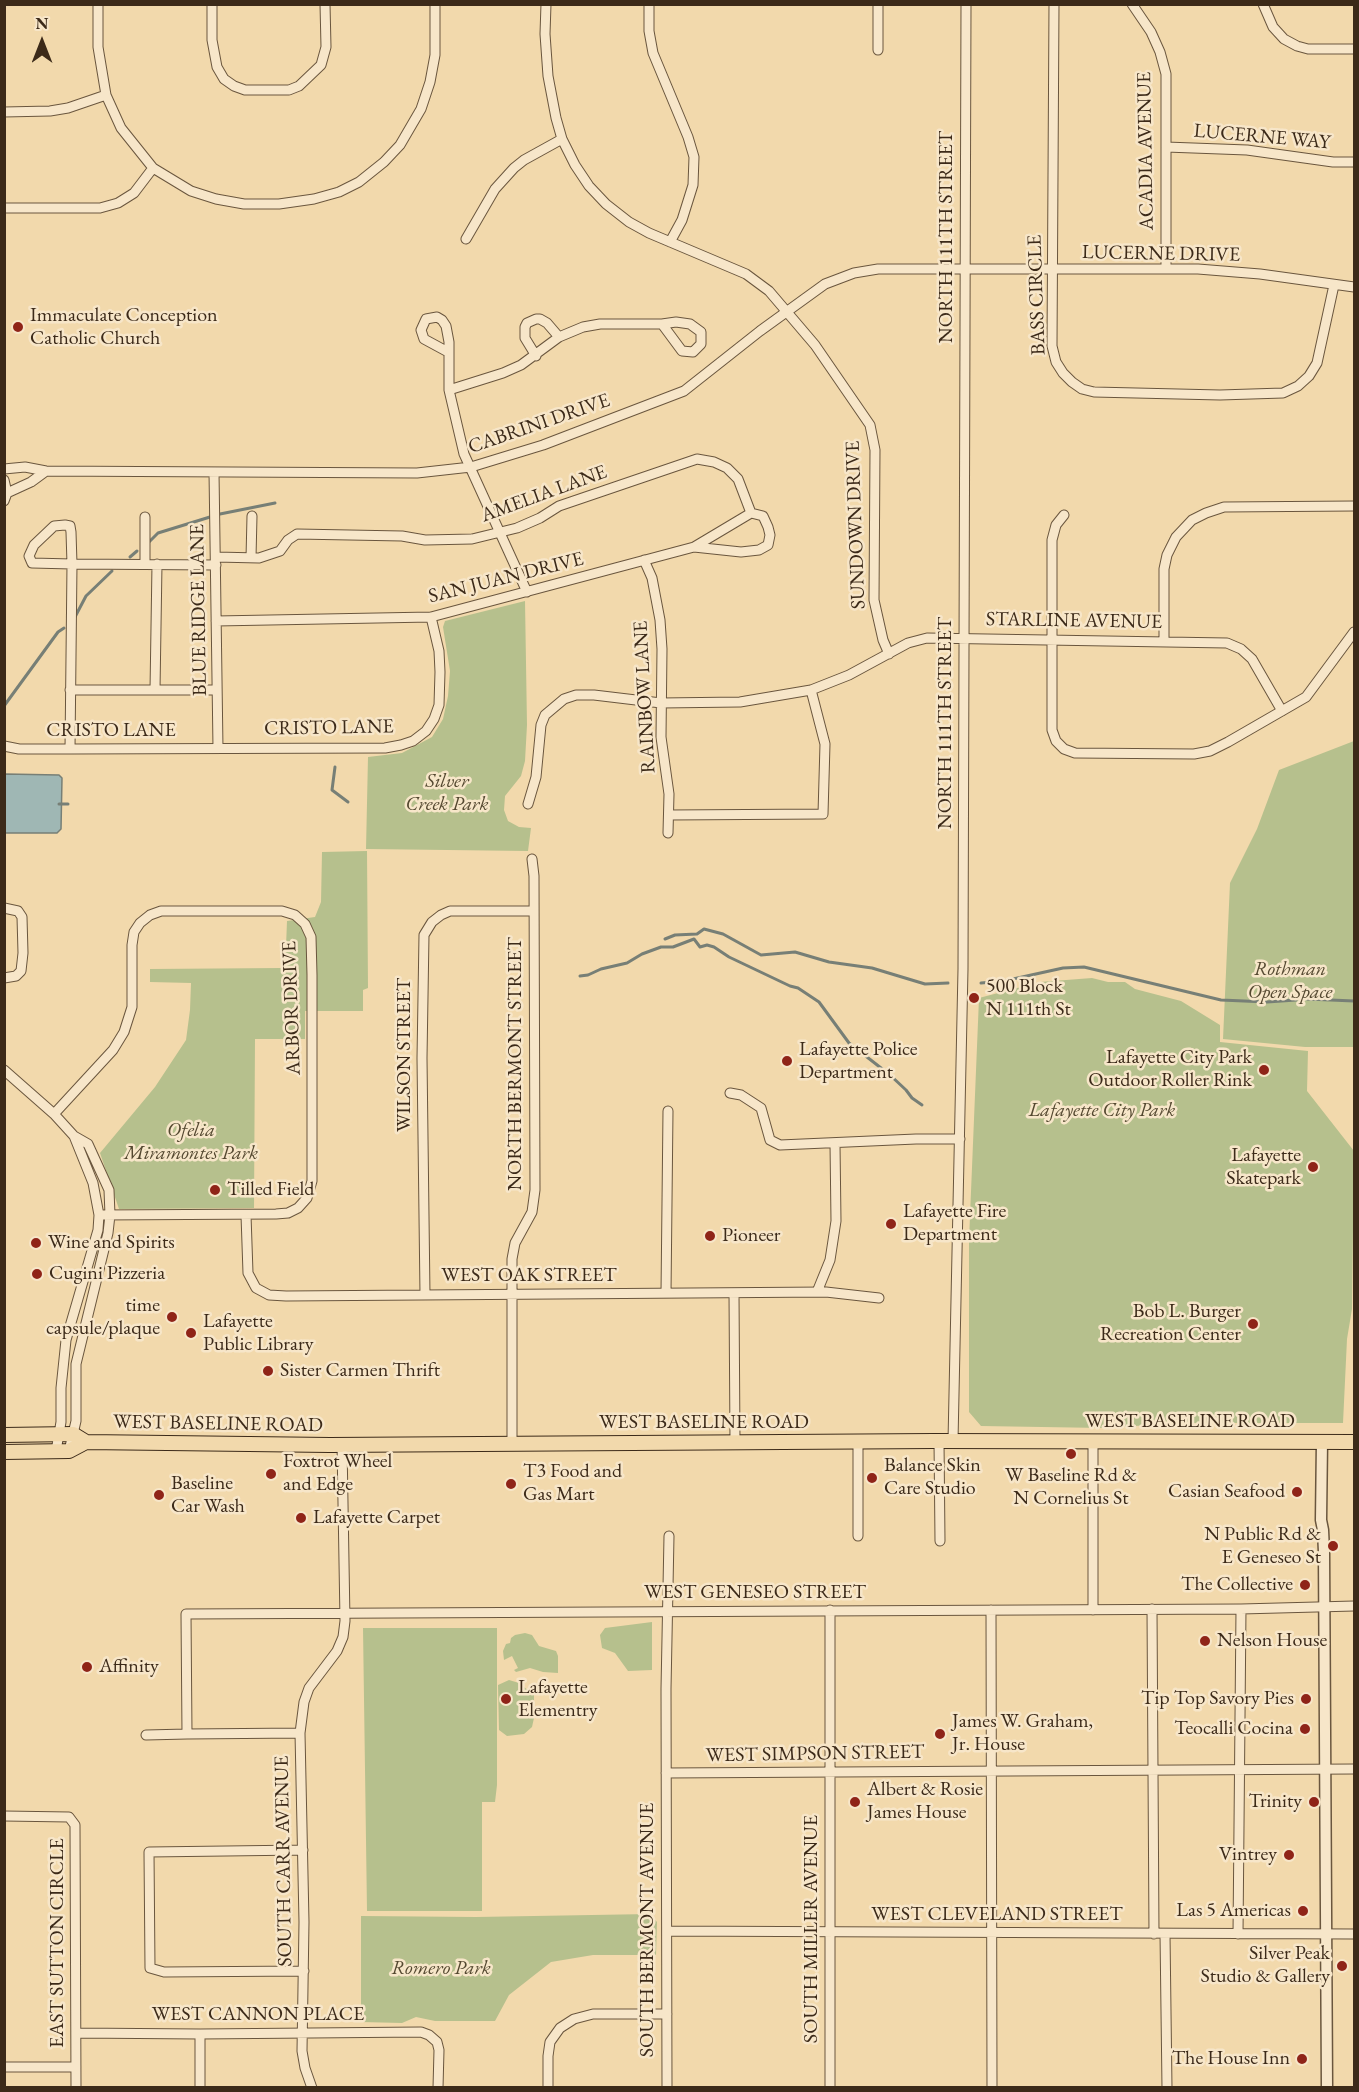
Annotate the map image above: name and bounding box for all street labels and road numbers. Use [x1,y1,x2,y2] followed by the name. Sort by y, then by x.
[1133,71,1159,231] street label: ACADIA AVENUE
[1193,119,1331,155] street label: LUCERNE WAY
[935,131,959,343] street label: NORTH 111TH STREET
[1023,234,1051,356] street label: BASS CIRCLE
[1082,241,1240,267] street label: LUCERNE DRIVE
[465,389,613,459] street label: CABRINI DRIVE
[841,440,871,610] street label: SUNDOWN DRIVE
[478,460,610,528] street label: AMELIA LANE
[186,524,212,696] street label: BLUE RIDGE LANE
[426,547,586,609] street label: SAN JUAN DRIVE
[986,607,1162,635] street label: STARLINE AVENUE
[934,617,958,829] street label: NORTH 111TH STREET
[629,620,661,774] street label: RAINBOW LANE
[264,715,394,741] street label: CRISTO LANE
[46,719,176,743] street label: CRISTO LANE
[504,937,528,1191] street label: NORTH BERMONT STREET
[278,941,306,1075] street label: ARBOR DRIVE
[393,978,417,1132] street label: WILSON STREET
[441,1264,617,1288] street label: WEST OAK STREET
[113,1410,323,1438] street label: WEST BASELINE ROAD
[1085,1410,1295,1434] street label: WEST BASELINE ROAD
[599,1411,809,1435] street label: WEST BASELINE ROAD
[644,1581,866,1605] street label: WEST GENESEO STREET
[705,1740,925,1768] street label: WEST SIMPSON STREET
[270,1755,298,1967] street label: SOUTH CARR AVENUE
[636,1803,660,2057] street label: SOUTH BERMONT AVENUE
[800,1815,824,2043] street label: SOUTH MILLER AVENUE
[46,1838,70,2048] street label: EAST SUTTON CIRCLE
[871,1903,1123,1927] street label: WEST CLEVELAND STREET
[152,2003,364,2027] street label: WEST CANNON PLACE

